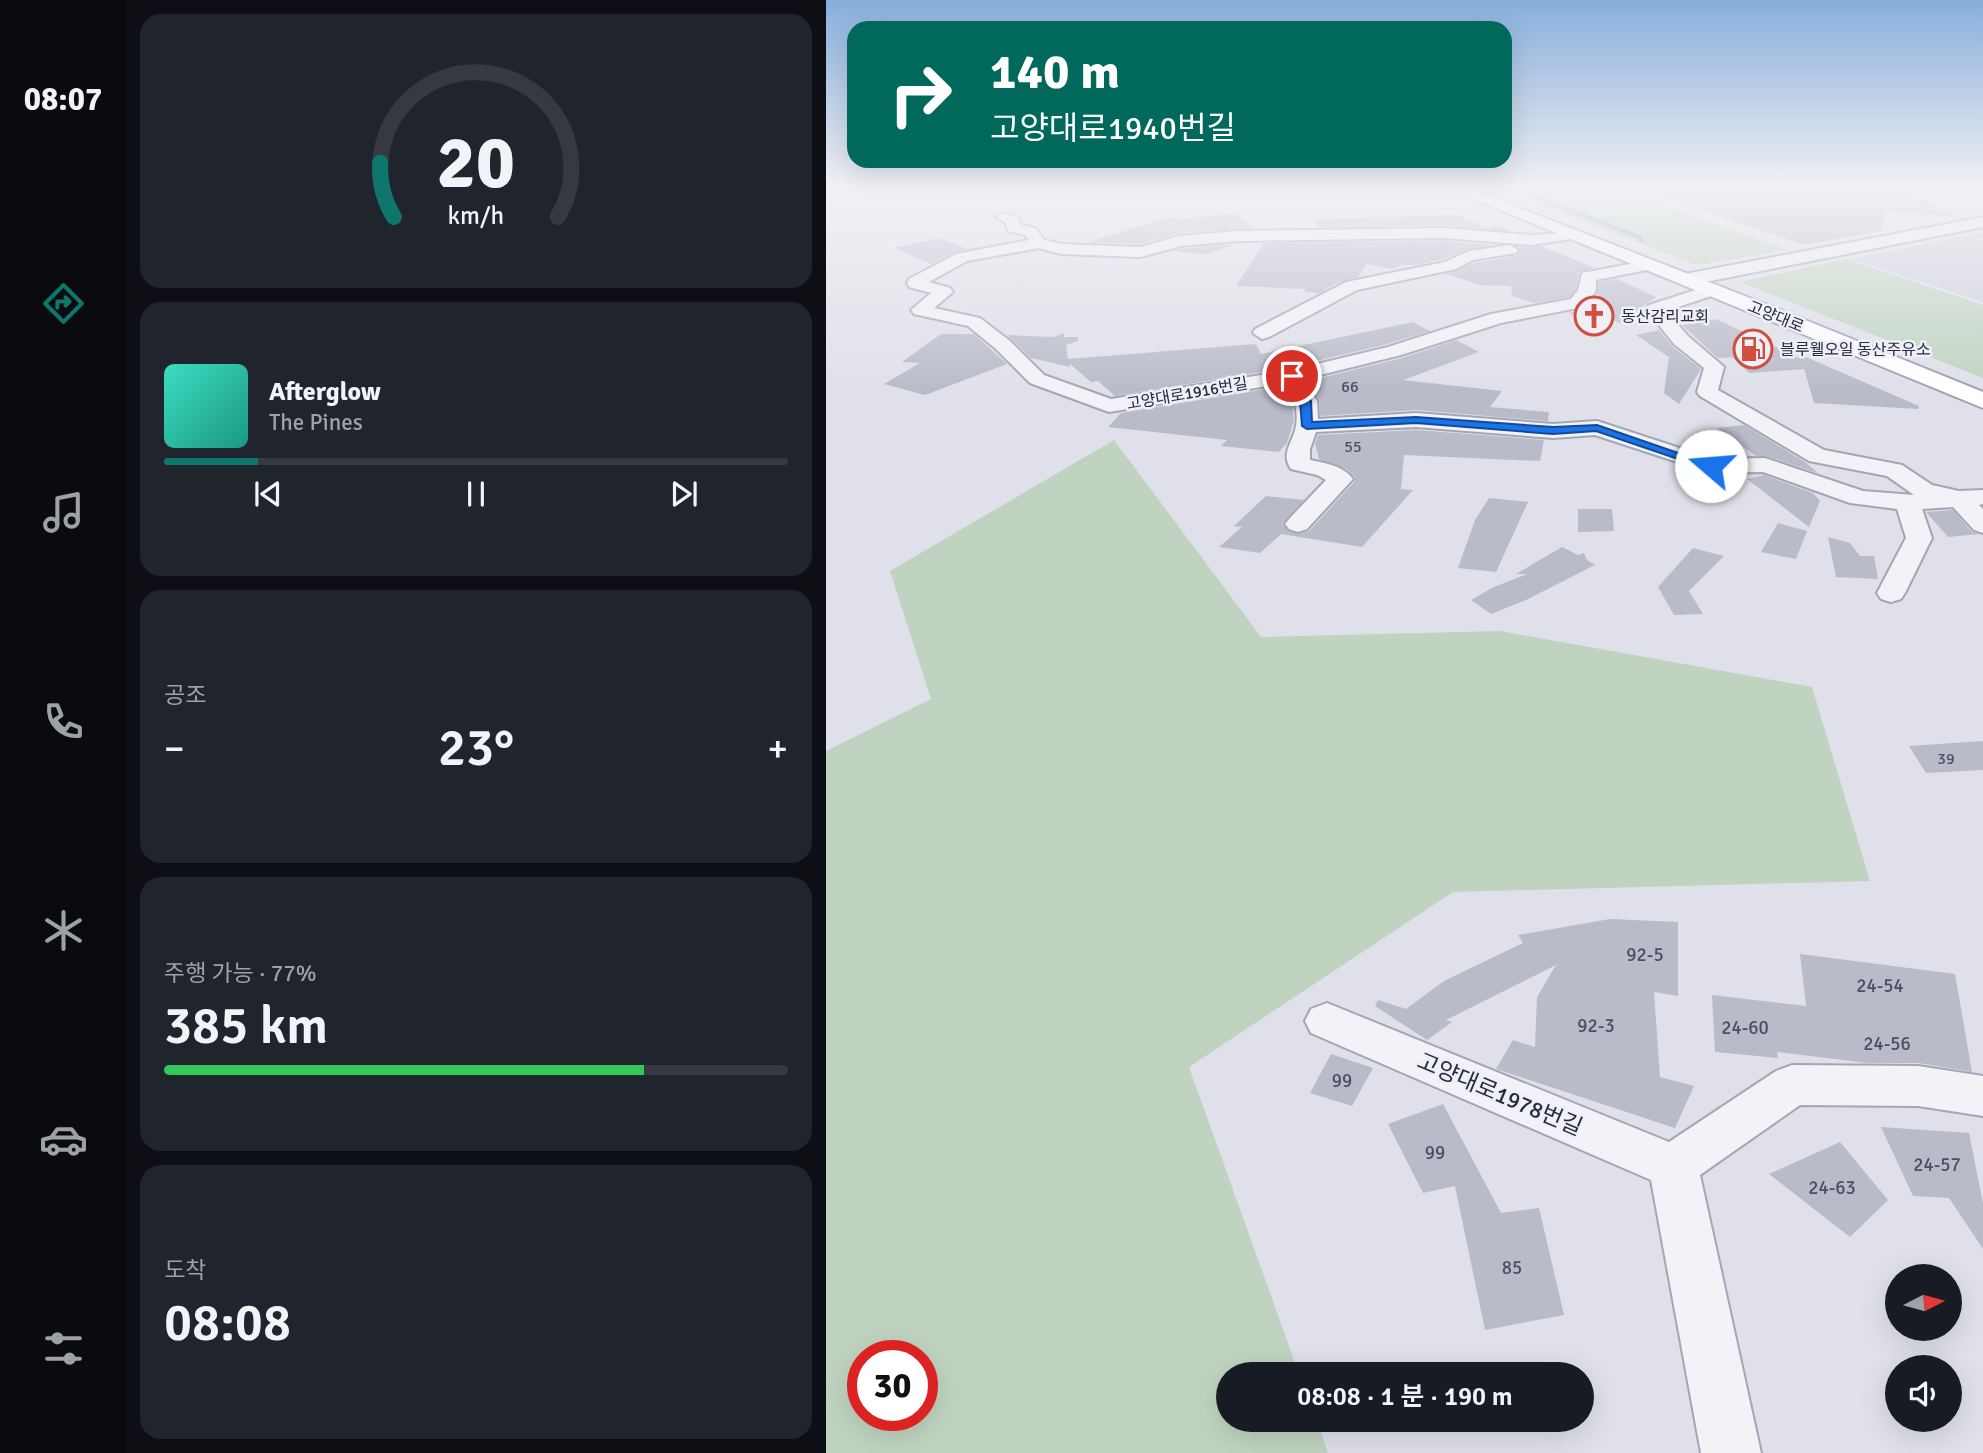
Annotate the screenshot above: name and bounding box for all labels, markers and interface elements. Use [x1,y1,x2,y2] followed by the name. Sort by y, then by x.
[990,42,1120,102] text: 140 m
[875,49,966,140] icon: right
[24,80,102,119] text: 08:07
[990,109,1236,148] text: 고양대로1940번길
[437,119,515,208] text: 20
[448,200,504,231] text: km/h
[39,279,88,328] icon: directions
[1573,295,1615,337] church icon: 동산감리교회
[1745,297,1807,337] street label: 고양대로
[1621,307,1709,327] place label: 동산감리교회
[1732,328,1774,370] fuel station icon: 블루웰오일 동산주유소
[1780,340,1931,360] place label: 블루웰오일 동산주유소
[1262,346,1322,406] pin
[1273,357,1311,395] icon: arrive
[1125,373,1249,415] street label: 고양대로1916번길
[269,376,381,408] text: Afterglow
[1341,377,1359,397] house number: 66
[269,408,363,437] text: The Pines
[1674,429,1748,503] position arrow
[1344,437,1362,457] house number: 55
[249,475,287,513] icon: previous
[457,475,495,513] icon: pause
[665,475,703,513] icon: next
[39,488,88,537] icon: music
[164,681,206,710] text: 공조
[39,697,88,746] icon: phone
[438,716,514,780] text: 23°
[164,725,185,772] text: −
[767,725,788,772] text: +
[1937,749,1955,769] house number: 39
[39,906,88,955] icon: climate
[1626,943,1664,967] house number: 92-5
[164,959,317,988] text: 주행 가능 · 77%
[1856,974,1904,998] house number: 24-54
[164,994,328,1058] text: 385 km
[1577,1014,1615,1038] house number: 92-3
[1721,1016,1769,1040] house number: 24-60
[1863,1032,1911,1056] house number: 24-56
[1413,1047,1587,1142] street label: 고양대로1978번길
[1332,1069,1352,1093] house number: 99
[39,1115,88,1164] icon: car
[1425,1141,1445,1165] house number: 99
[1913,1153,1961,1177] house number: 24-57
[1808,1176,1856,1200] house number: 24-63
[164,1256,206,1285] text: 도착
[1502,1256,1522,1280] house number: 85
[1885,1264,1962,1340] north arrow
[1885,1264,1962,1432] map controls
[164,1291,291,1355] text: 08:08
[39,1324,88,1373] icon: filters
[847,1340,938,1431] speed limit sign: 30
[1885,1355,1962,1432] button: sound
[1297,1381,1513,1413] text: 08:08 · 1 분 · 190 m

